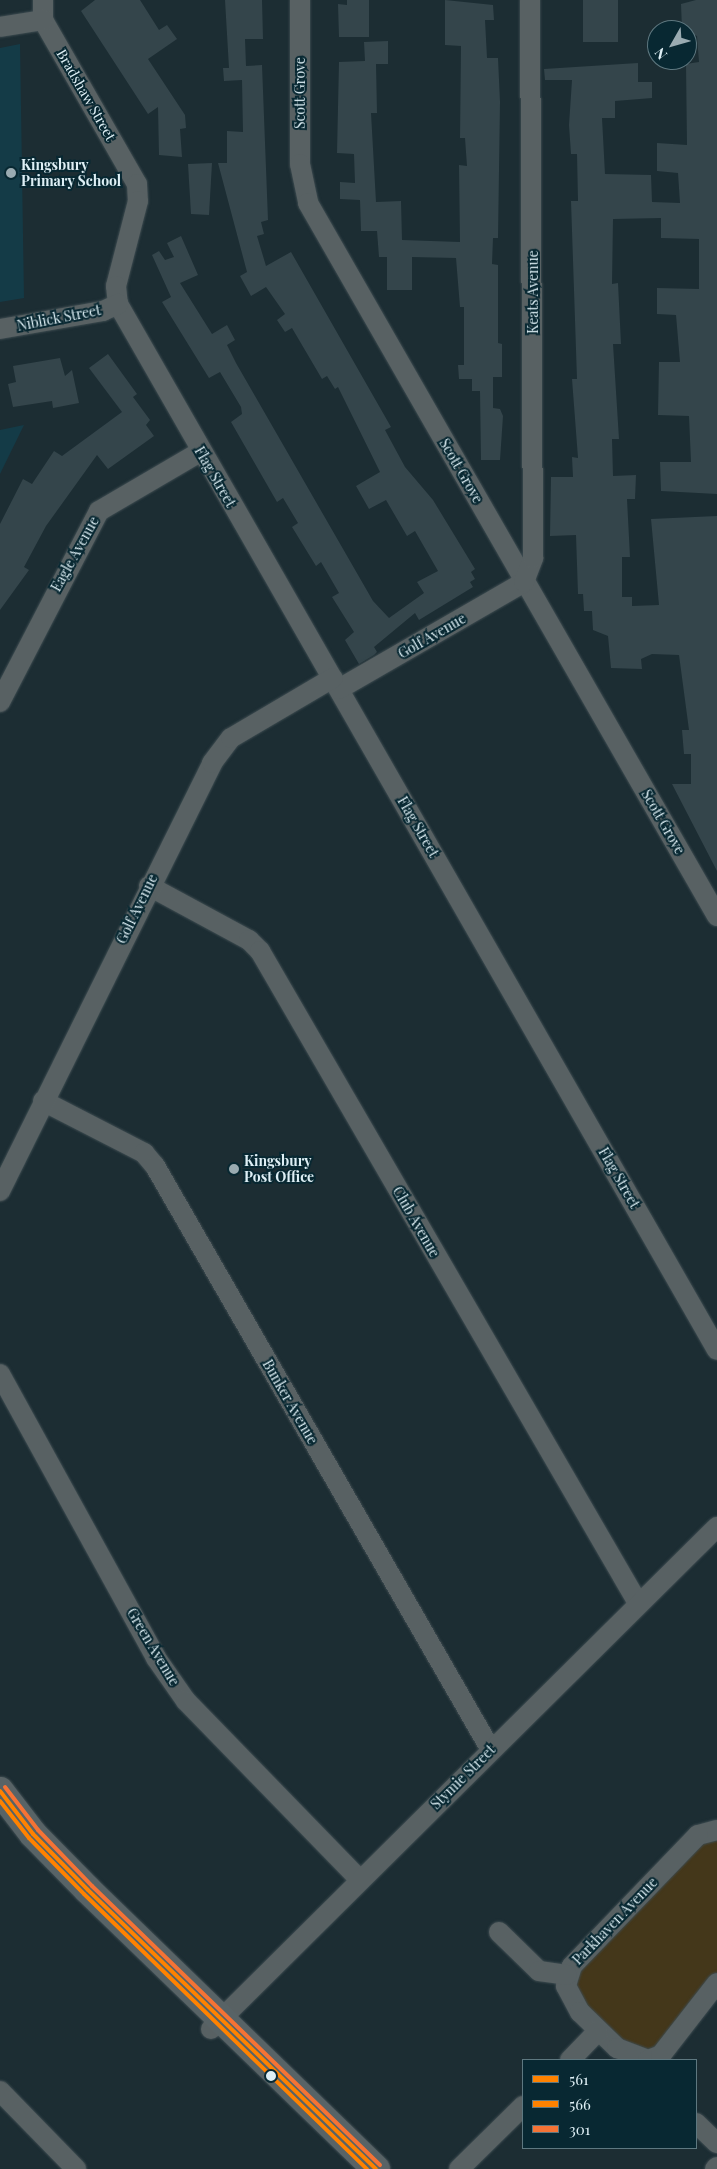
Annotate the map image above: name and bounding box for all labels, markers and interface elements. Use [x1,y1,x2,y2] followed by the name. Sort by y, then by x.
[647,20,697,70] north arrow
[650,44,671,64] text: N
[53,46,119,144] street label: Bradshaw Street
[292,57,308,129] street label: Scott Grove
[21,157,122,190] place label: Kingsbury Primary School
[5,167,17,179] marker: Kingsbury Primary School
[525,250,541,334] street label: Keats Avenue
[16,302,102,334] street label: Niblick Street
[436,436,486,506] street label: Scott Grove
[191,444,239,510] street label: Flag Street
[47,513,103,595] street label: Eagle Avenue
[395,610,469,662] street label: Golf Avenue
[638,787,688,857] street label: Scott Grove
[394,794,442,860] street label: Flag Street
[113,871,161,947] street label: Golf Avenue
[595,1145,643,1211] street label: Flag Street
[244,1153,314,1186] place label: Kingsbury Post Office
[228,1163,240,1175] marker: Kingsbury Post Office
[389,1183,443,1261] street label: Club Avenue
[259,1356,321,1448] street label: Bunker Avenue
[123,1605,183,1689] street label: Green Avenue
[427,1741,499,1813] street label: Stymie Street
[569,1874,661,1968] street label: Parkhaven Avenue
[522,2059,697,2149] legend
[569,2069,589,2089] text: 561
[266,2071,276,2081] unlabelled marker
[569,2094,591,2114] text: 566
[569,2119,590,2139] text: 301

